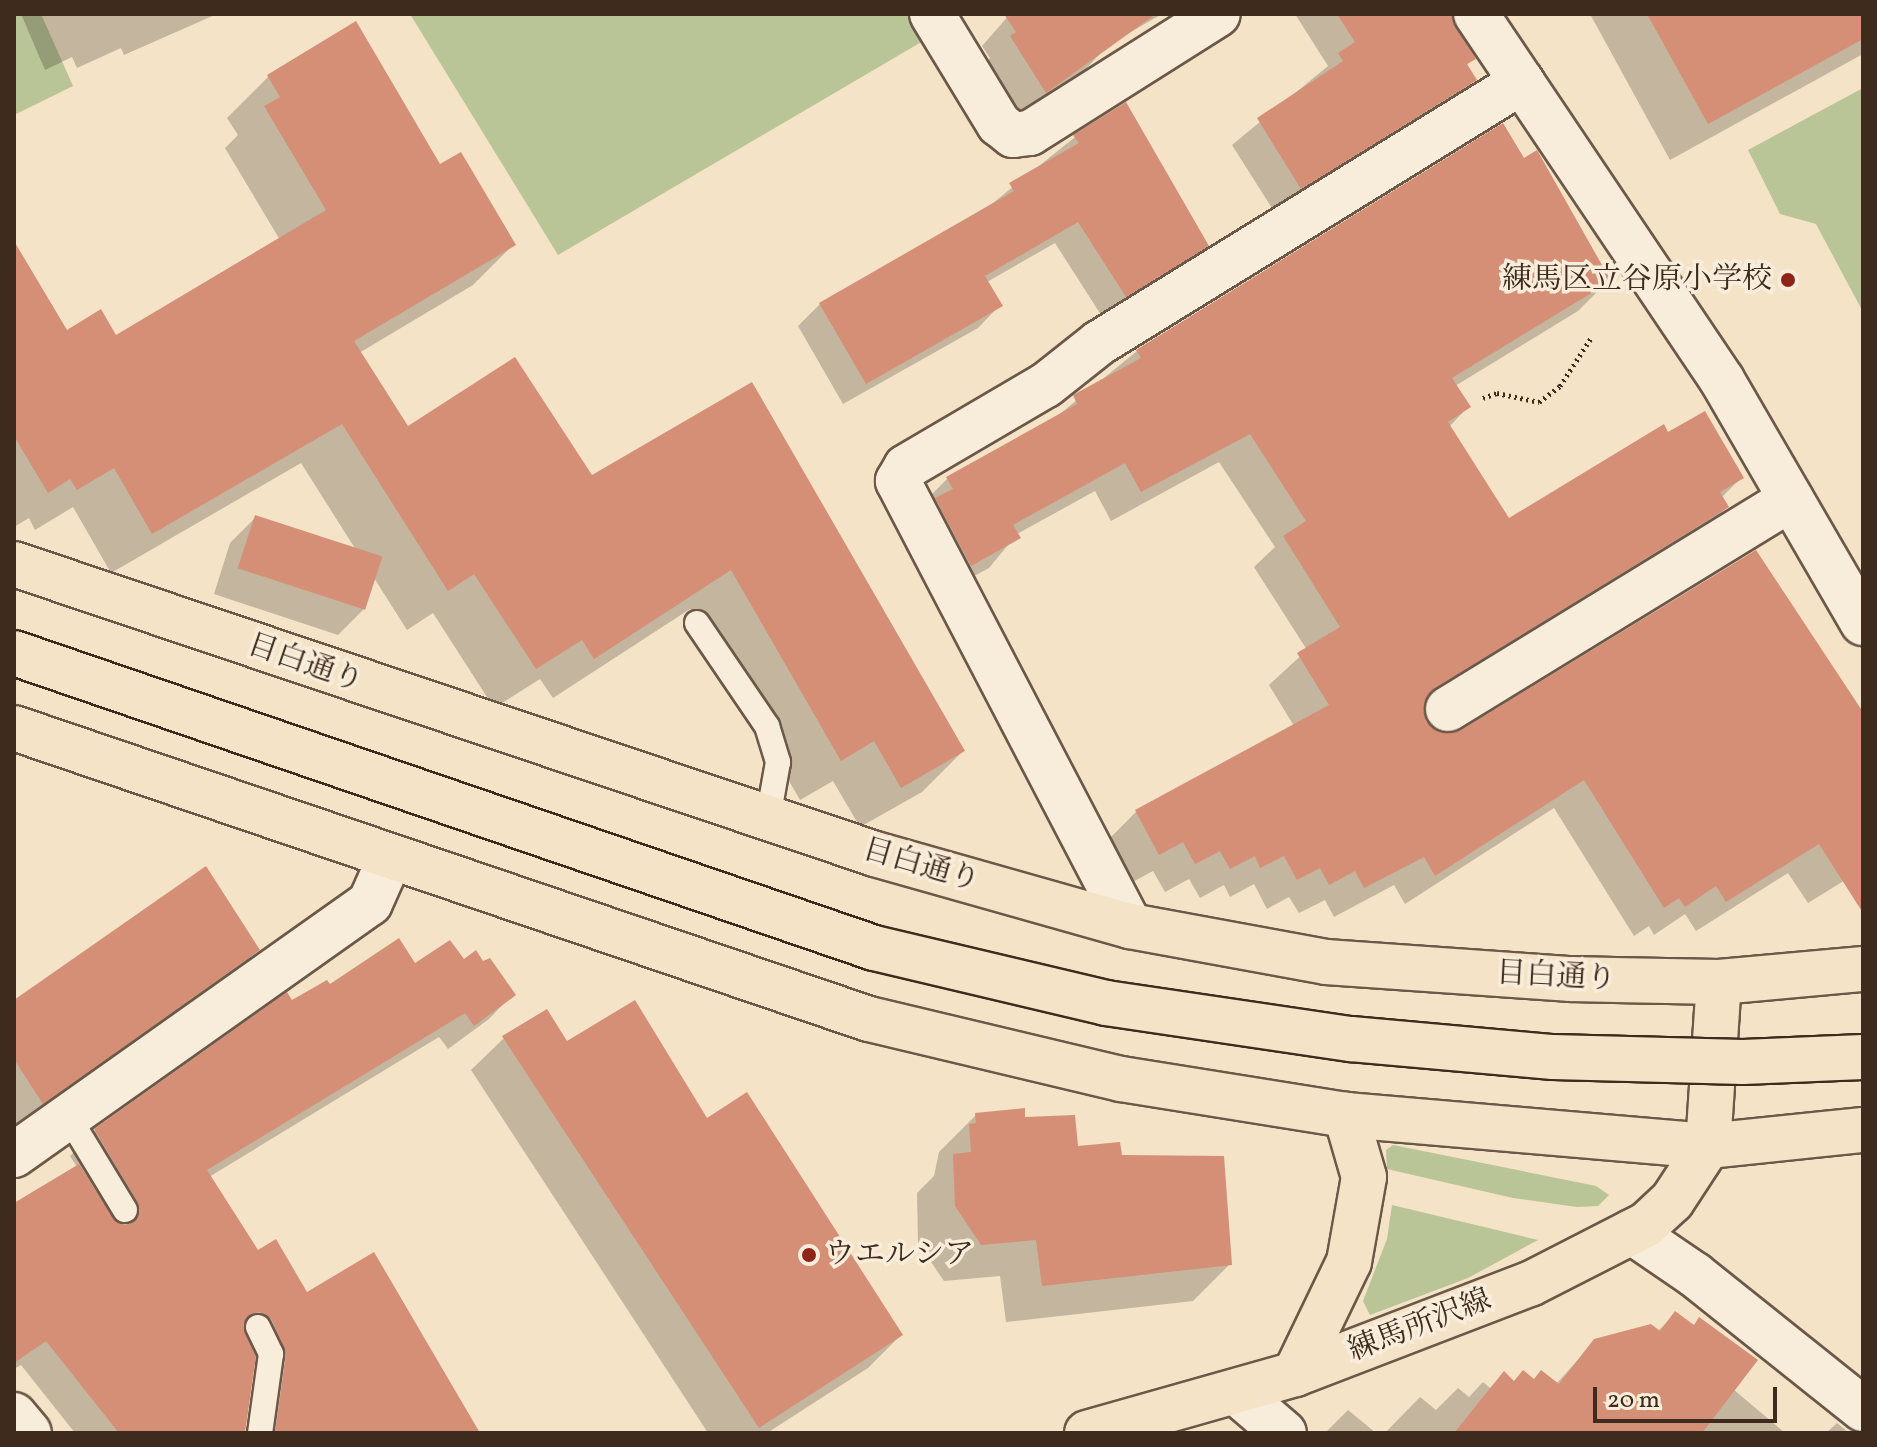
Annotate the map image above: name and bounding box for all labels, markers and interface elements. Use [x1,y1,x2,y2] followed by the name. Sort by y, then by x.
[1502,262,1772,298] place label: 練馬区立谷原小学校
[1779,271,1797,289] marker: 練馬区立谷原小学校
[242,627,368,701] street label: 目白通り
[858,832,984,900] street label: 目白通り
[1495,956,1617,998] street label: 目白通り
[825,1237,975,1273] place label: ウエルシア
[800,1246,818,1264] marker: ウエルシア
[1344,1282,1496,1370] street label: 練馬所沢線
[1597,1371,1781,1421] scale bar
[1607,1384,1660,1418] text: 20 m

